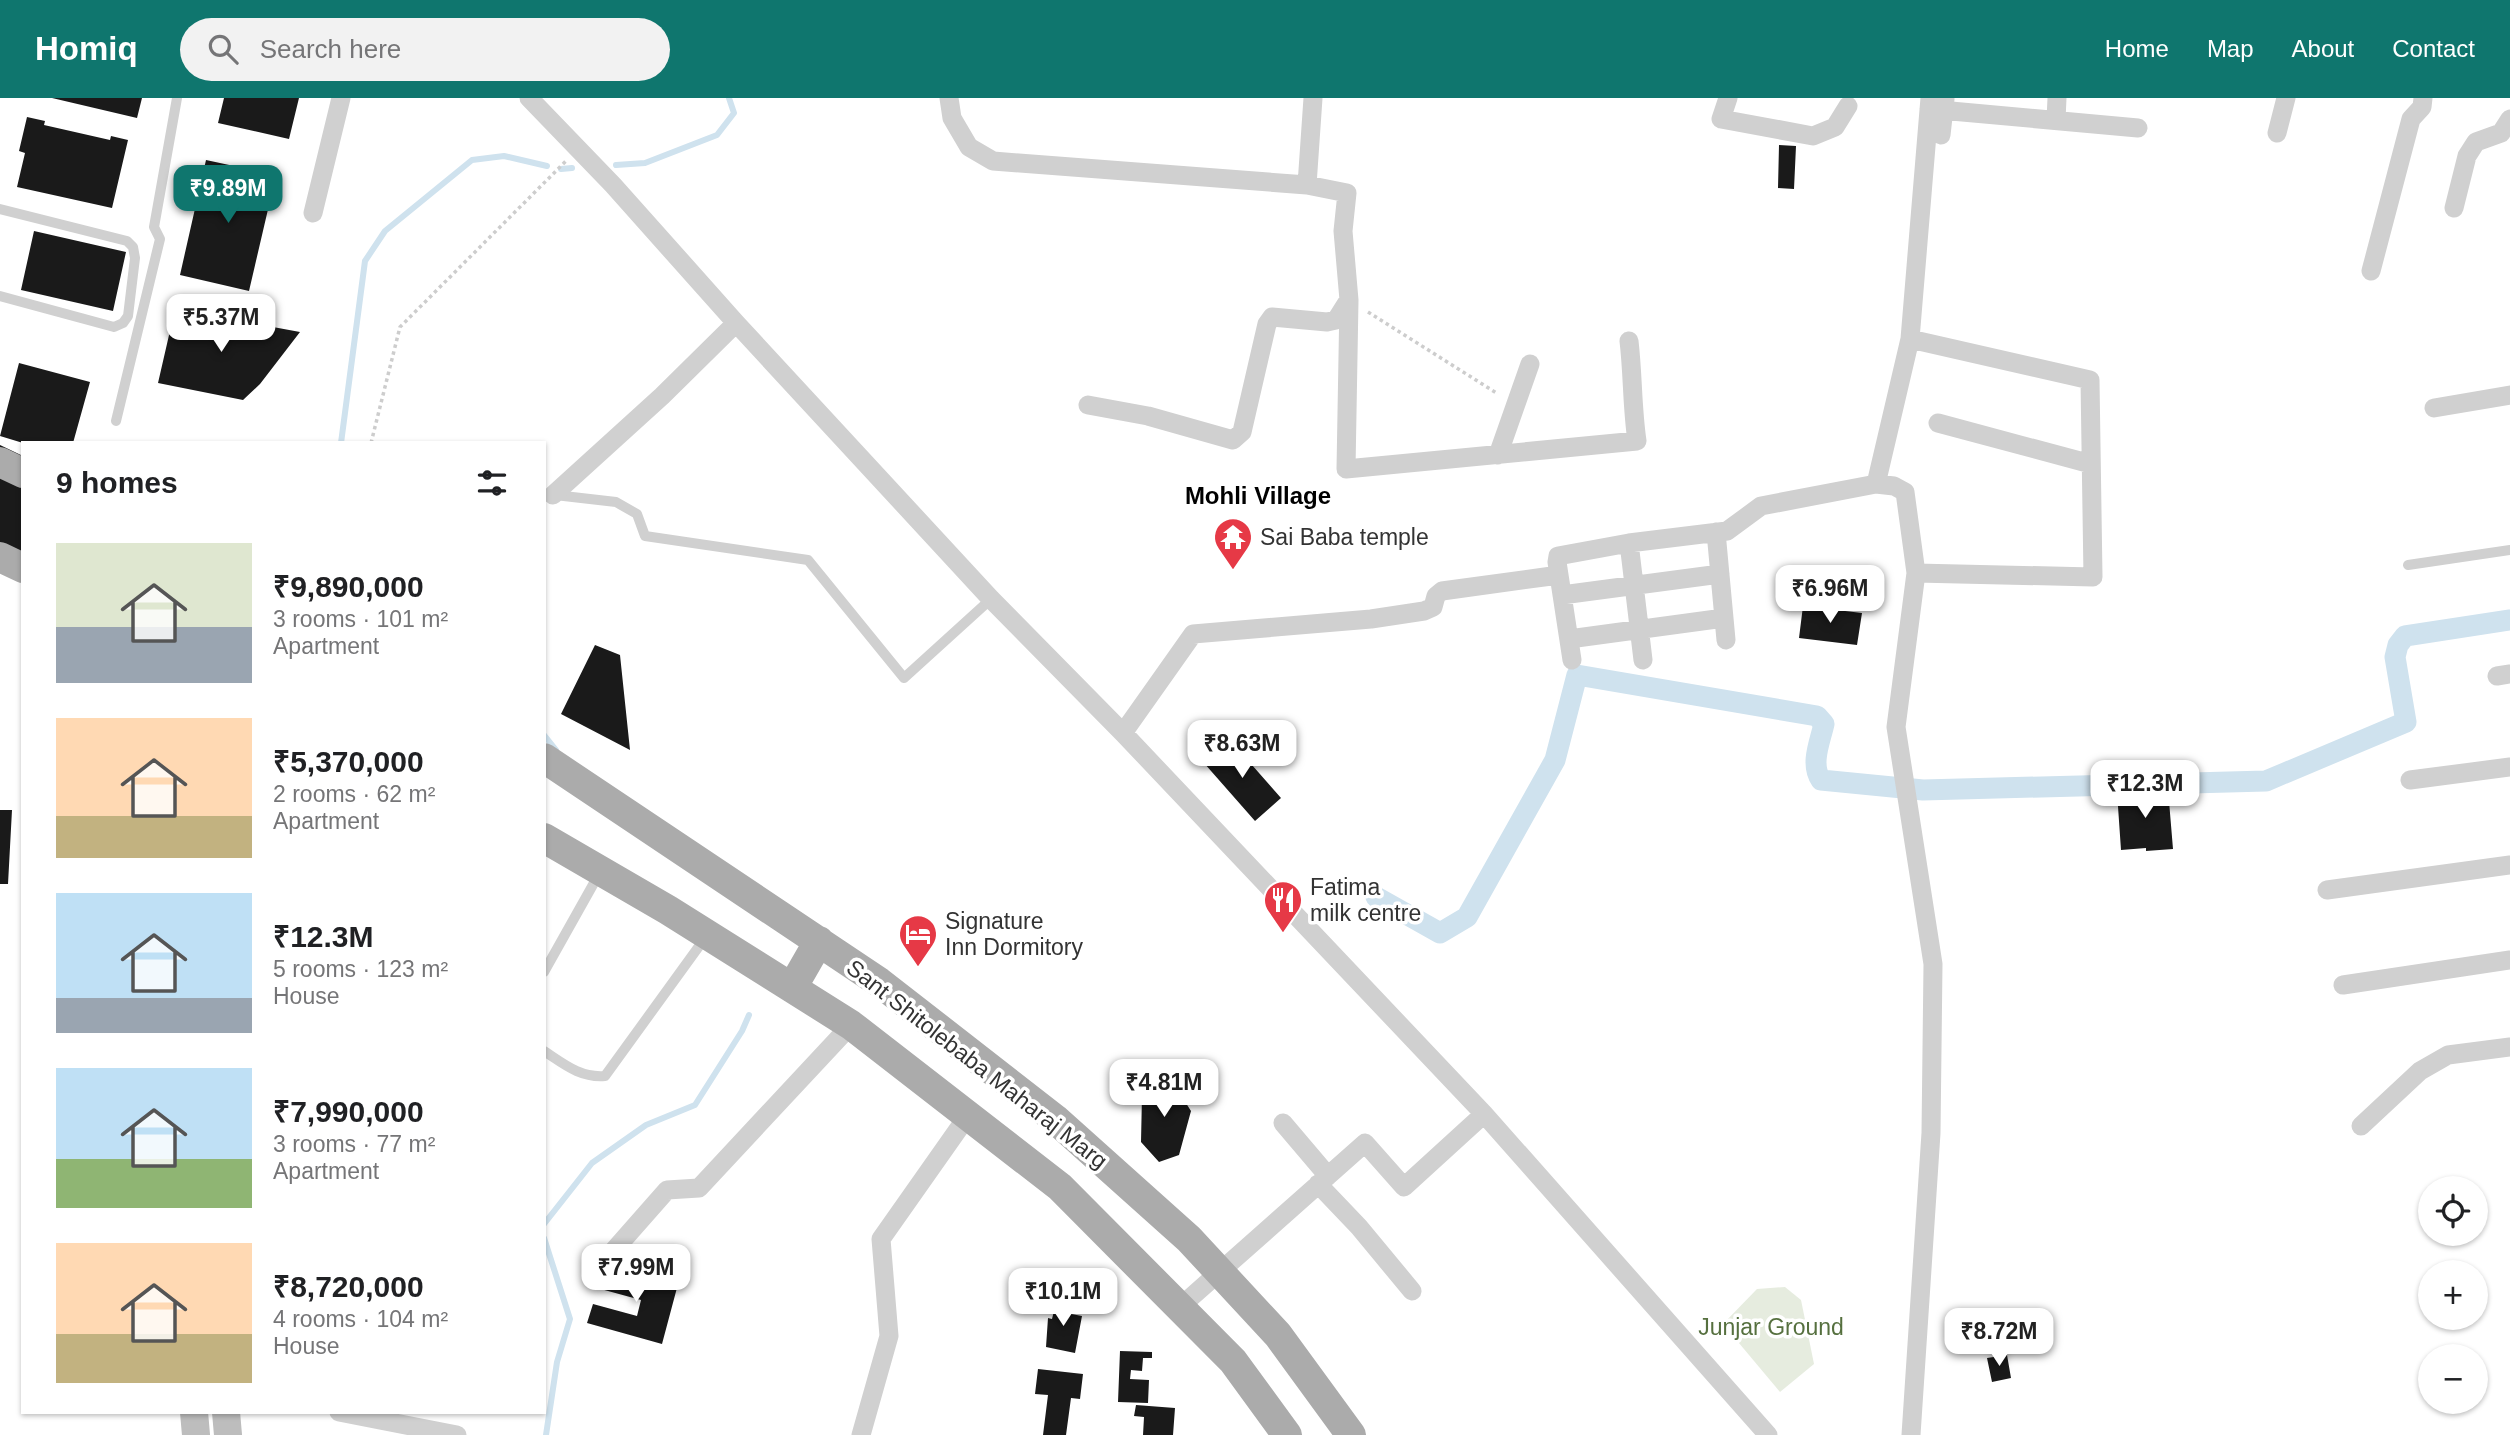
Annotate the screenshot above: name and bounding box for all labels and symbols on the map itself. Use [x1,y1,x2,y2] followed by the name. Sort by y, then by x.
[171,166,285,225] pin: ₹9.89M
[164,294,278,354] pin: ₹5.37M
[1185,482,1331,509] district label: Mohli Village
[1212,516,1254,571] temple icon: Sai Baba temple
[1260,524,1429,550] place label: Sai Baba temple
[1773,566,1887,625] pin: ₹6.96M
[1185,720,1299,780] pin: ₹8.63M
[2088,760,2202,820] pin: ₹12.3M
[1310,874,1421,926] place label: Fatima milk centre
[1262,879,1304,934] restaurant icon: Fatima milk centre
[945,908,1084,960] place label: Signature Inn Dormitory
[897,913,939,968] hotel icon: Signature Inn Dormitory
[842,954,1112,1174] street label: Sant Shitolebaba Maharaj Marg
[1107,1060,1221,1119] pin: ₹4.81M
[579,1244,693,1304] pin: ₹7.99M
[1006,1268,1120,1328] pin: ₹10.1M
[1942,1308,2056,1368] pin: ₹8.72M
[1698,1314,1844,1340] park label: Junjar Ground

